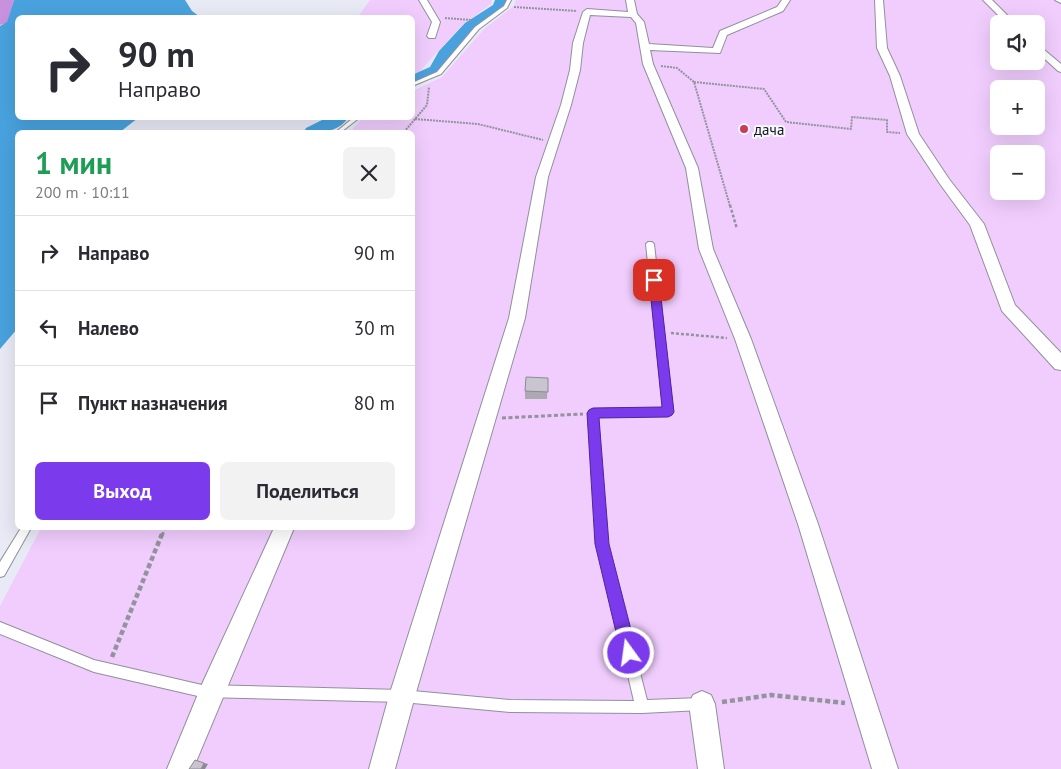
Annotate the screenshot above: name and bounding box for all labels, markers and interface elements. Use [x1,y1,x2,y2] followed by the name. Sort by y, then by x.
[990,15,1045,200] map controls
[990,15,1045,70] button: sound
[118,31,195,77] text: 90 m
[35,35,100,100] icon: right
[118,75,201,103] text: Направо
[990,80,1045,135] button: +
[754,120,784,139] place label: дача
[738,123,750,135] marker: дача
[35,143,112,182] text: 1 мин
[990,145,1045,200] button: −
[343,147,395,199] button: close
[35,182,130,202] text: 200 m · 10:11
[35,239,63,267] icon: right
[78,241,149,265] text: Направо
[354,241,395,265] text: 90 m
[633,259,675,301] pin
[640,266,668,294] icon: arrive
[35,314,63,342] icon: left
[78,316,139,340] text: Налево
[354,316,395,340] text: 30 m
[35,389,63,417] icon: arrive
[78,391,228,415] text: Пункт назначения
[354,391,395,415] text: 80 m
[35,462,210,520] button: Выход
[220,462,395,520] button: Поделиться
[602,626,654,678] position arrow

